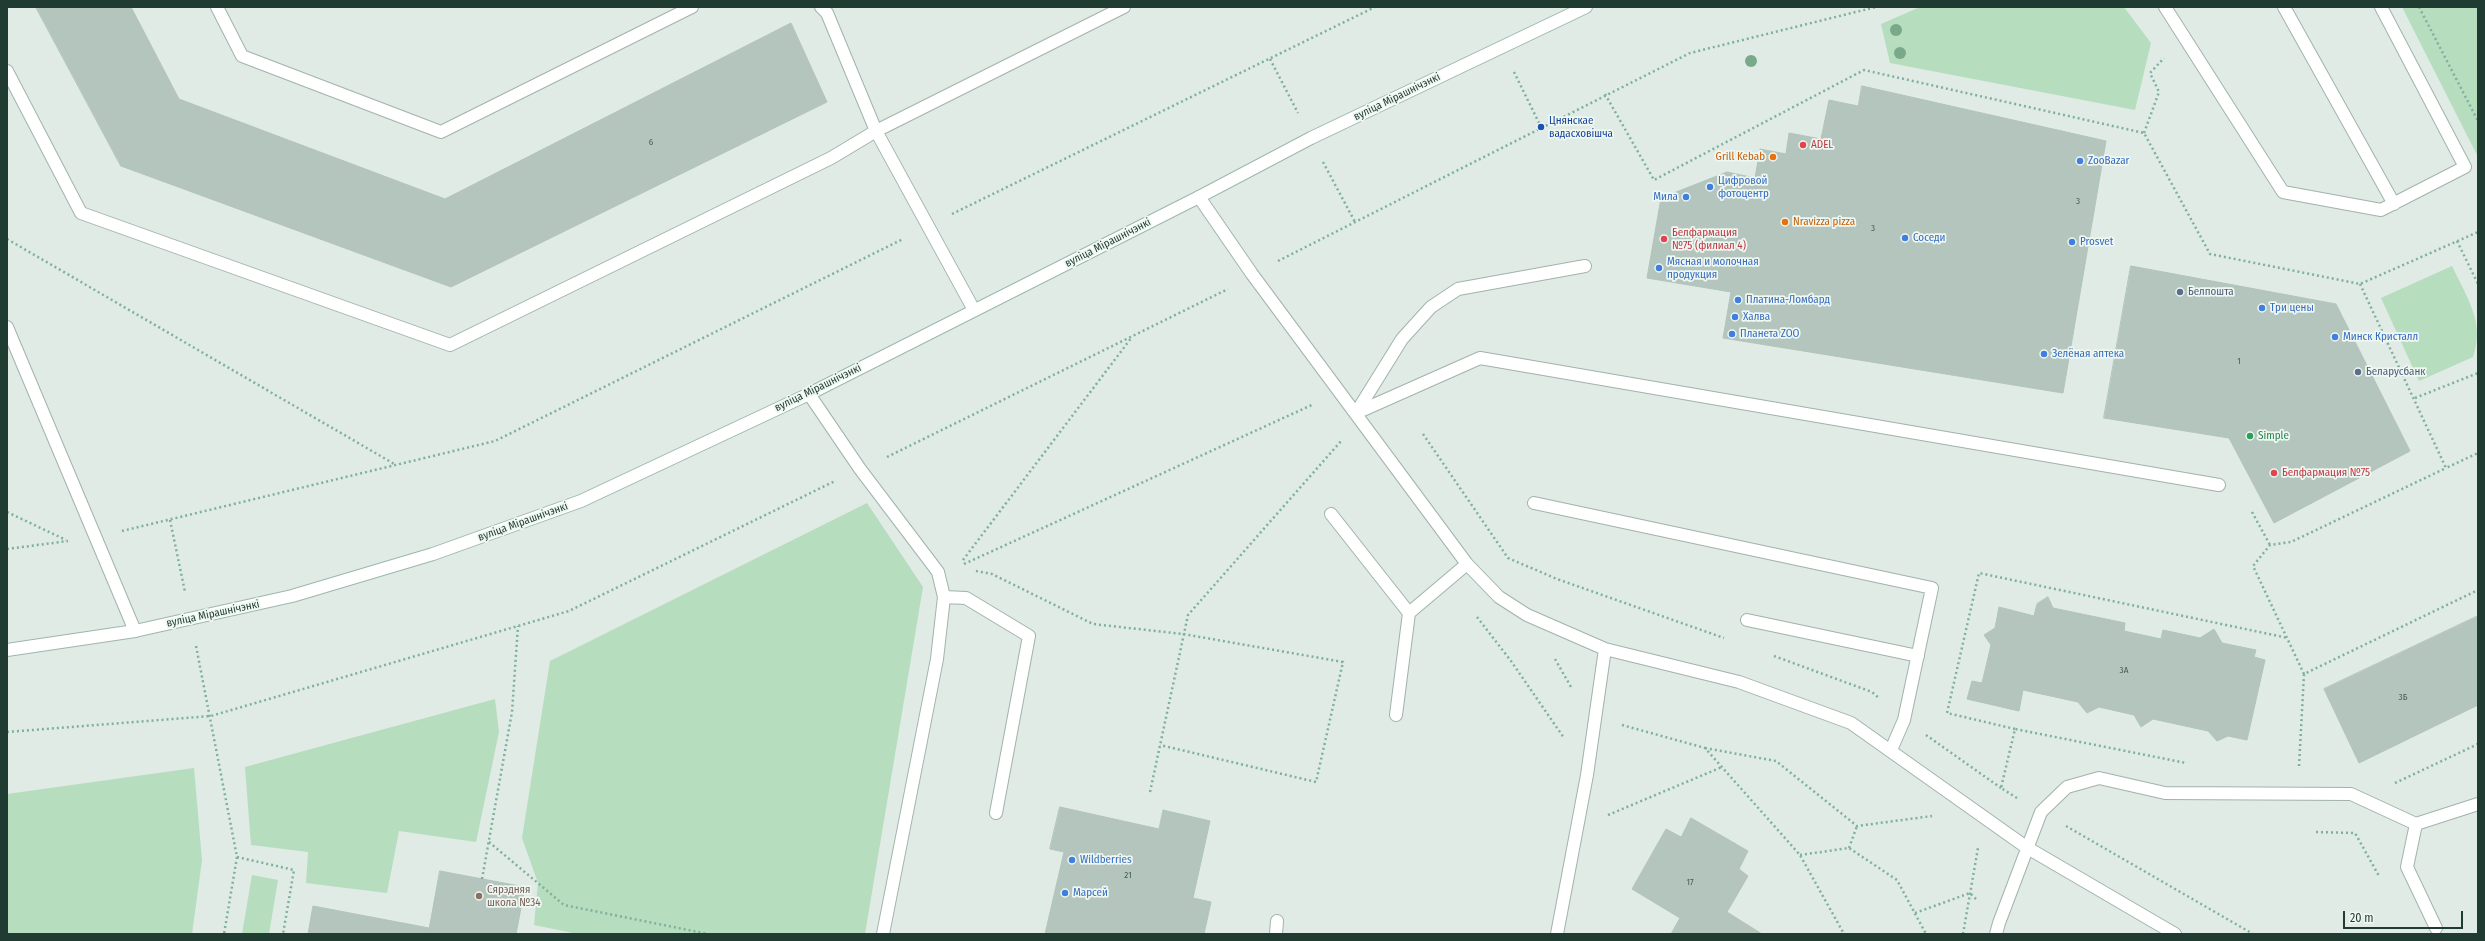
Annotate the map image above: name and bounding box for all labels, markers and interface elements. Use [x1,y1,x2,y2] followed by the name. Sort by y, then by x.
[1352,70,1442,124] street label: вуліца Мірашнічэнкі
[1549,114,1613,140] place label: Цнянскае вадасховішча
[1536,122,1546,132] marker: Цнянскае вадасховішча
[649,137,653,147] house number: 6
[1811,138,1833,152] place label: ADEL
[1798,140,1808,150] marker: ADEL
[1716,150,1765,164] place label: Grill Kebab
[1768,152,1778,162] marker: Grill Kebab
[2088,154,2129,168] place label: ZooBazar
[2075,156,2085,166] marker: ZooBazar
[1718,174,1769,200] place label: Цифровой фотоцентр
[1705,182,1715,192] marker: Цифровой фотоцентр
[1653,190,1678,204] place label: Мила
[1681,192,1691,202] marker: Мила
[2076,196,2080,206] house number: 3
[1793,215,1855,229] place label: Nravizza pizza
[1063,216,1153,270] street label: вуліца Мірашнічэнкі
[1780,217,1790,227] marker: Nravizza pizza
[1871,223,1875,233] house number: 3
[1672,226,1746,252] place label: Белфармация №75 (филиал 4)
[1913,231,1945,245] place label: Соседи
[1900,233,1910,243] marker: Соседи
[1659,234,1669,244] marker: Белфармация №75 (филиал 4)
[2080,235,2113,249] place label: Prosvet
[2067,237,2077,247] marker: Prosvet
[1667,255,1759,281] place label: Мясная и молочная продукция
[1654,263,1664,273] marker: Мясная и молочная продукция
[2188,285,2234,299] place label: Белпошта
[2175,287,2185,297] marker: Белпошта
[1746,293,1830,307] place label: Платина-Ломбард
[1733,295,1743,305] marker: Платина-Ломбард
[2270,301,2314,315] place label: Три цены
[2257,303,2267,313] marker: Три цены
[1743,310,1770,324] place label: Халва
[1730,312,1740,322] marker: Халва
[1740,327,1800,341] place label: Планета ZOO
[1727,329,1737,339] marker: Планета ZOO
[2343,330,2418,344] place label: Минск Кристалл
[2330,332,2340,342] marker: Минск Кристалл
[2052,347,2124,361] place label: Зелёная аптека
[2039,349,2049,359] marker: Зелёная аптека
[2237,356,2241,366] house number: 1
[773,361,863,415] street label: вуліца Мірашнічэнкі
[2366,365,2425,379] place label: Беларусбанк
[2353,367,2363,377] marker: Беларусбанк
[2258,429,2289,443] place label: Simple
[2245,431,2255,441] marker: Simple
[2282,466,2370,480] place label: Белфармация №75
[2269,468,2279,478] marker: Белфармация №75
[476,500,570,544] street label: вуліца Мірашнічэнкі
[165,598,261,630] street label: вуліца Мірашнічэнкі
[2120,665,2128,675] house number: 3А
[2399,692,2407,702] house number: 3Б
[1080,853,1132,867] place label: Wildberries
[1067,855,1077,865] marker: Wildberries
[1124,870,1132,880] house number: 21
[1686,877,1694,887] house number: 17
[487,883,541,909] place label: Сярэдняя школа №34
[1073,886,1108,900] place label: Марсей
[1060,888,1070,898] marker: Марсей
[474,891,484,901] marker: Сярэдняя школа №34
[2345,903,2465,929] scale bar
[2350,911,2374,925] text: 20 m

